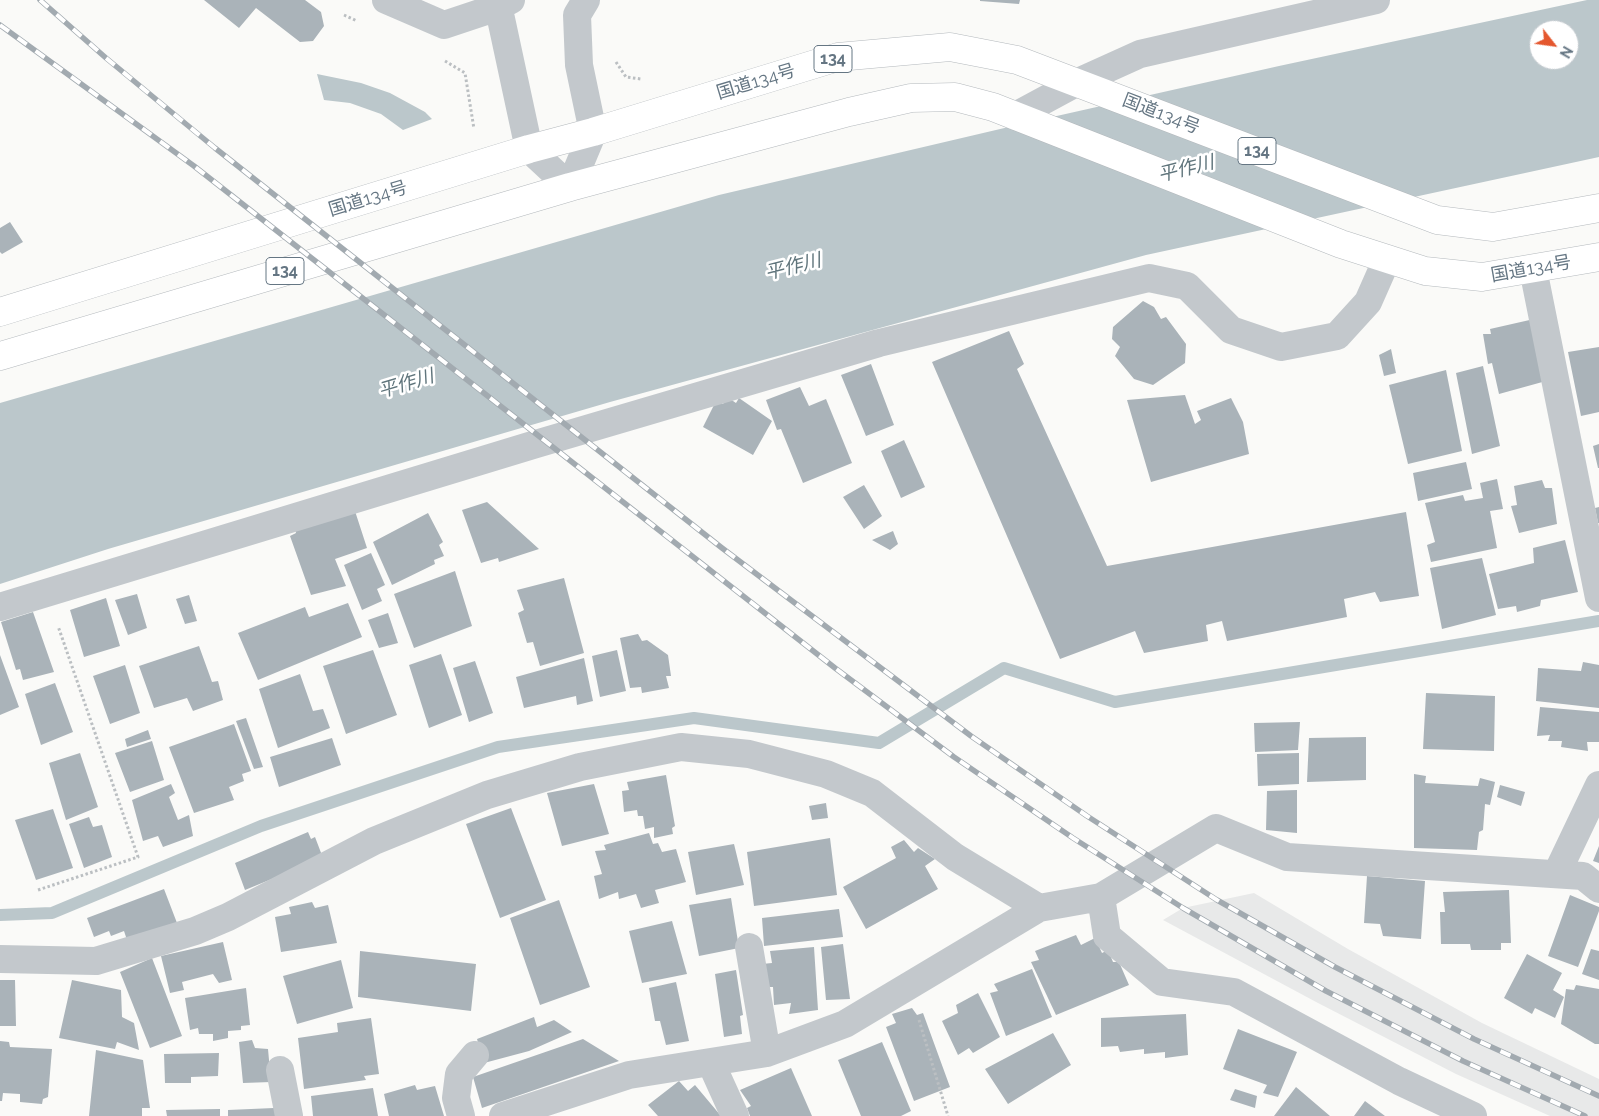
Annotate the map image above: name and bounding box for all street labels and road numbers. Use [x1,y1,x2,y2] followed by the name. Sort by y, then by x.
[814,46,852,72] road number: 134
[714,60,798,104] street label: 国道134号
[1119,89,1203,139] street label: 国道134号
[1238,138,1276,164] road number: 134
[326,177,410,221] street label: 国道134号
[1489,251,1573,287] street label: 国道134号
[266,258,304,284] road number: 134

